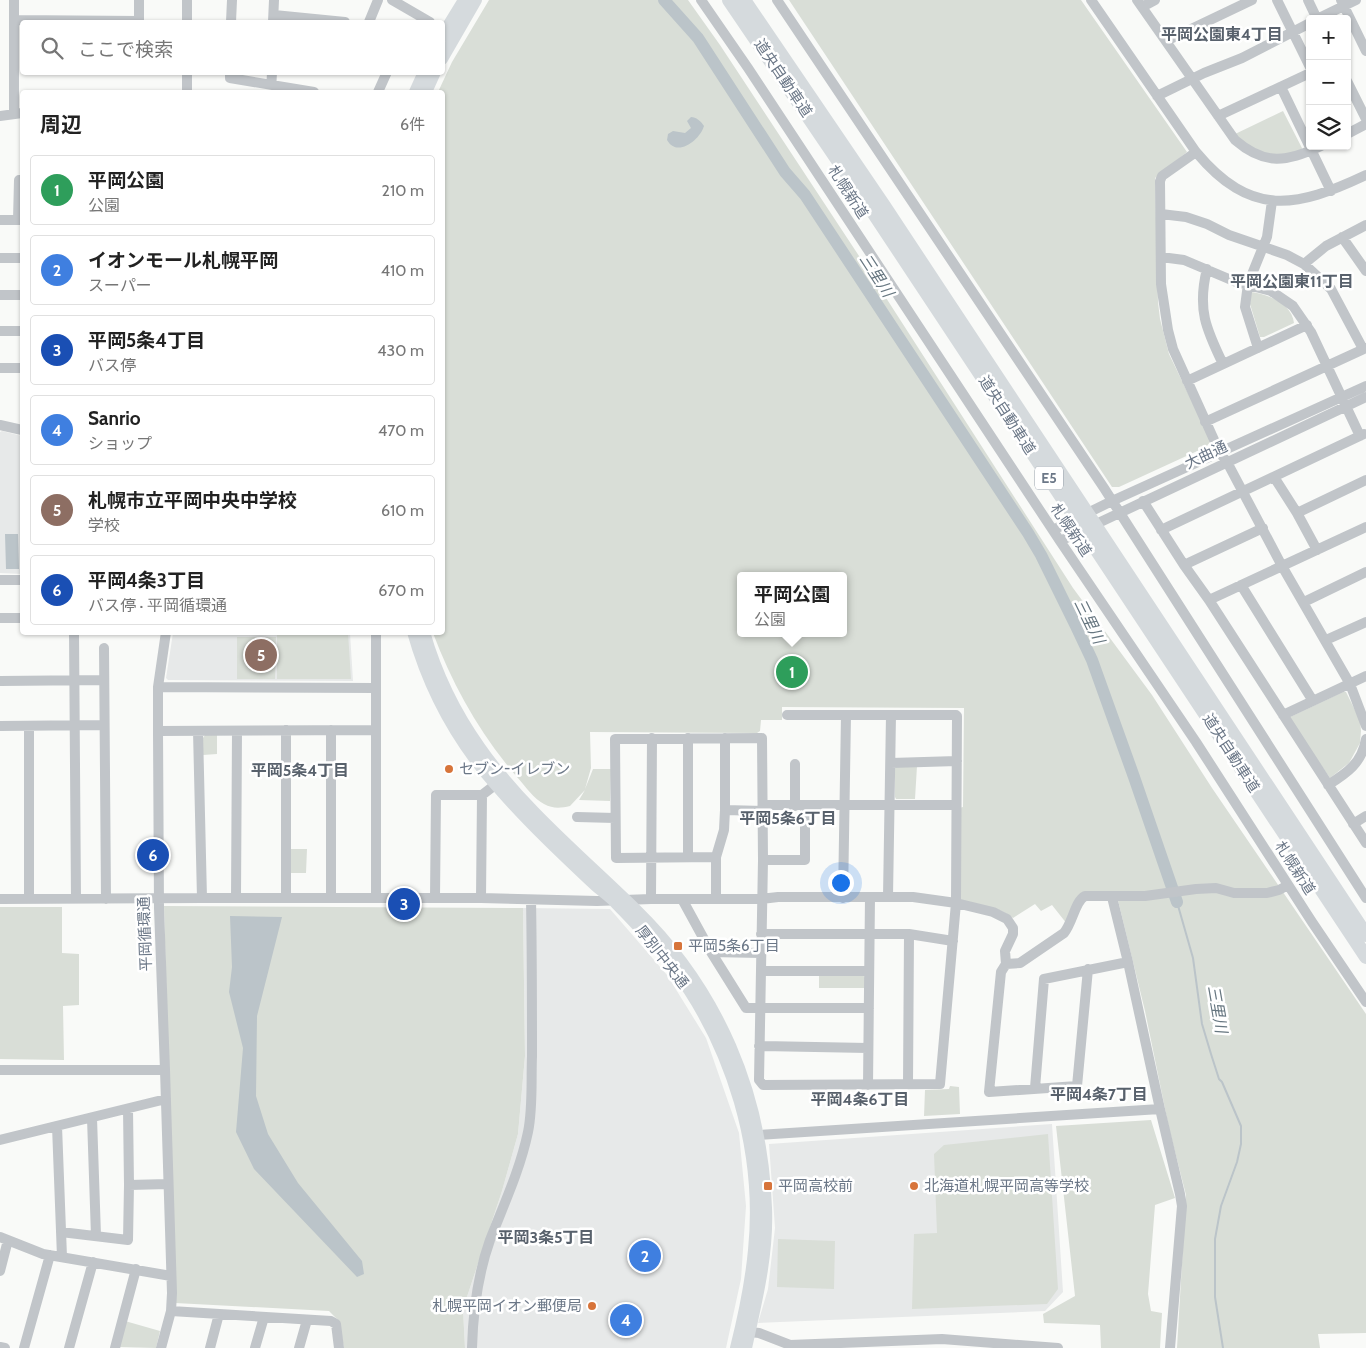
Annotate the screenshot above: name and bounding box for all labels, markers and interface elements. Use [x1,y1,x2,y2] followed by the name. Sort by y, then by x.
[1306,15,1351,150] map controls
[1306,15,1351,60] button: +
[20,20,445,75] search box
[1161,25,1283,44] district label: 平岡公園東4丁目
[38,34,66,62] icon: search
[750,36,816,120] street label: 道央自動車道
[78,38,173,61] text: ここで検索
[1306,60,1351,105] button: −
[1306,105,1351,150] button: layers
[40,112,82,137] text: 周辺
[400,115,425,134] text: 6件
[824,162,872,222] street label: 札幌新道
[88,169,164,192] text: 平岡公園
[54,181,60,200] text: 1
[382,181,424,200] text: 210 m
[88,196,120,215] text: 公園
[88,249,278,272] text: イオンモール札幌平岡
[856,250,899,302] water label: 三里川
[53,261,61,280] text: 2
[381,261,424,280] text: 410 m
[1230,272,1354,291] district label: 平岡公園東11丁目
[88,276,152,295] text: スーパー
[88,329,205,352] text: 平岡5条4丁目
[53,341,61,360] text: 3
[377,341,424,360] text: 430 m
[88,356,136,375] text: バス停
[975,372,1039,458] street label: 道央自動車道
[88,407,141,430] text: Sanrio
[52,421,62,440] text: 4
[378,421,424,440] text: 470 m
[88,434,152,453] text: ショップ
[1182,437,1230,473] street label: 大曲通
[1035,466,1063,489] road number: E5
[88,489,297,512] text: 札幌市立平岡中央中学校
[1047,500,1095,560] street label: 札幌新道
[53,501,61,520] text: 5
[381,501,424,520] text: 610 m
[88,516,120,535] text: 学校
[88,569,205,592] text: 平岡4条3丁目
[737,572,847,637] popup
[53,581,62,600] text: 6
[378,581,424,600] text: 670 m
[754,583,830,606] text: 平岡公園
[1070,595,1109,649] water label: 三里川
[88,596,227,615] text: バス停 · 平岡循環通
[754,610,786,629] text: 公園
[245,636,277,674] pin: 5
[776,653,808,691] pin: 1
[1199,710,1263,796] street label: 道央自動車道
[459,760,570,778] place label: セブン-イレブン
[251,761,349,780] district label: 平岡5条4丁目
[443,763,455,775] marker: セブン-イレブン
[739,809,837,828] district label: 平岡5条6丁目
[137,836,169,874] pin: 6
[1271,838,1319,898] street label: 札幌新道
[828,870,854,896] your location
[388,885,420,923] pin: 3
[135,896,155,972] street label: 平岡循環通
[632,922,692,992] street label: 厚別中央通
[688,937,780,955] place label: 平岡5条6丁目
[672,940,684,952] marker: 平岡5条6丁目
[1204,984,1231,1036] water label: 三里川
[1050,1085,1148,1104] district label: 平岡4条7丁目
[811,1090,909,1109] district label: 平岡4条6丁目
[778,1177,853,1195] place label: 平岡高校前
[924,1177,1089,1195] place label: 北海道札幌平岡高等学校
[762,1180,774,1192] marker: 平岡高校前
[908,1180,920,1192] marker: 北海道札幌平岡高等学校
[497,1228,595,1247] district label: 平岡3条5丁目
[629,1237,661,1275] pin: 2
[432,1297,582,1315] place label: 札幌平岡イオン郵便局
[586,1300,598,1312] marker: 札幌平岡イオン郵便局
[610,1301,642,1339] pin: 4

